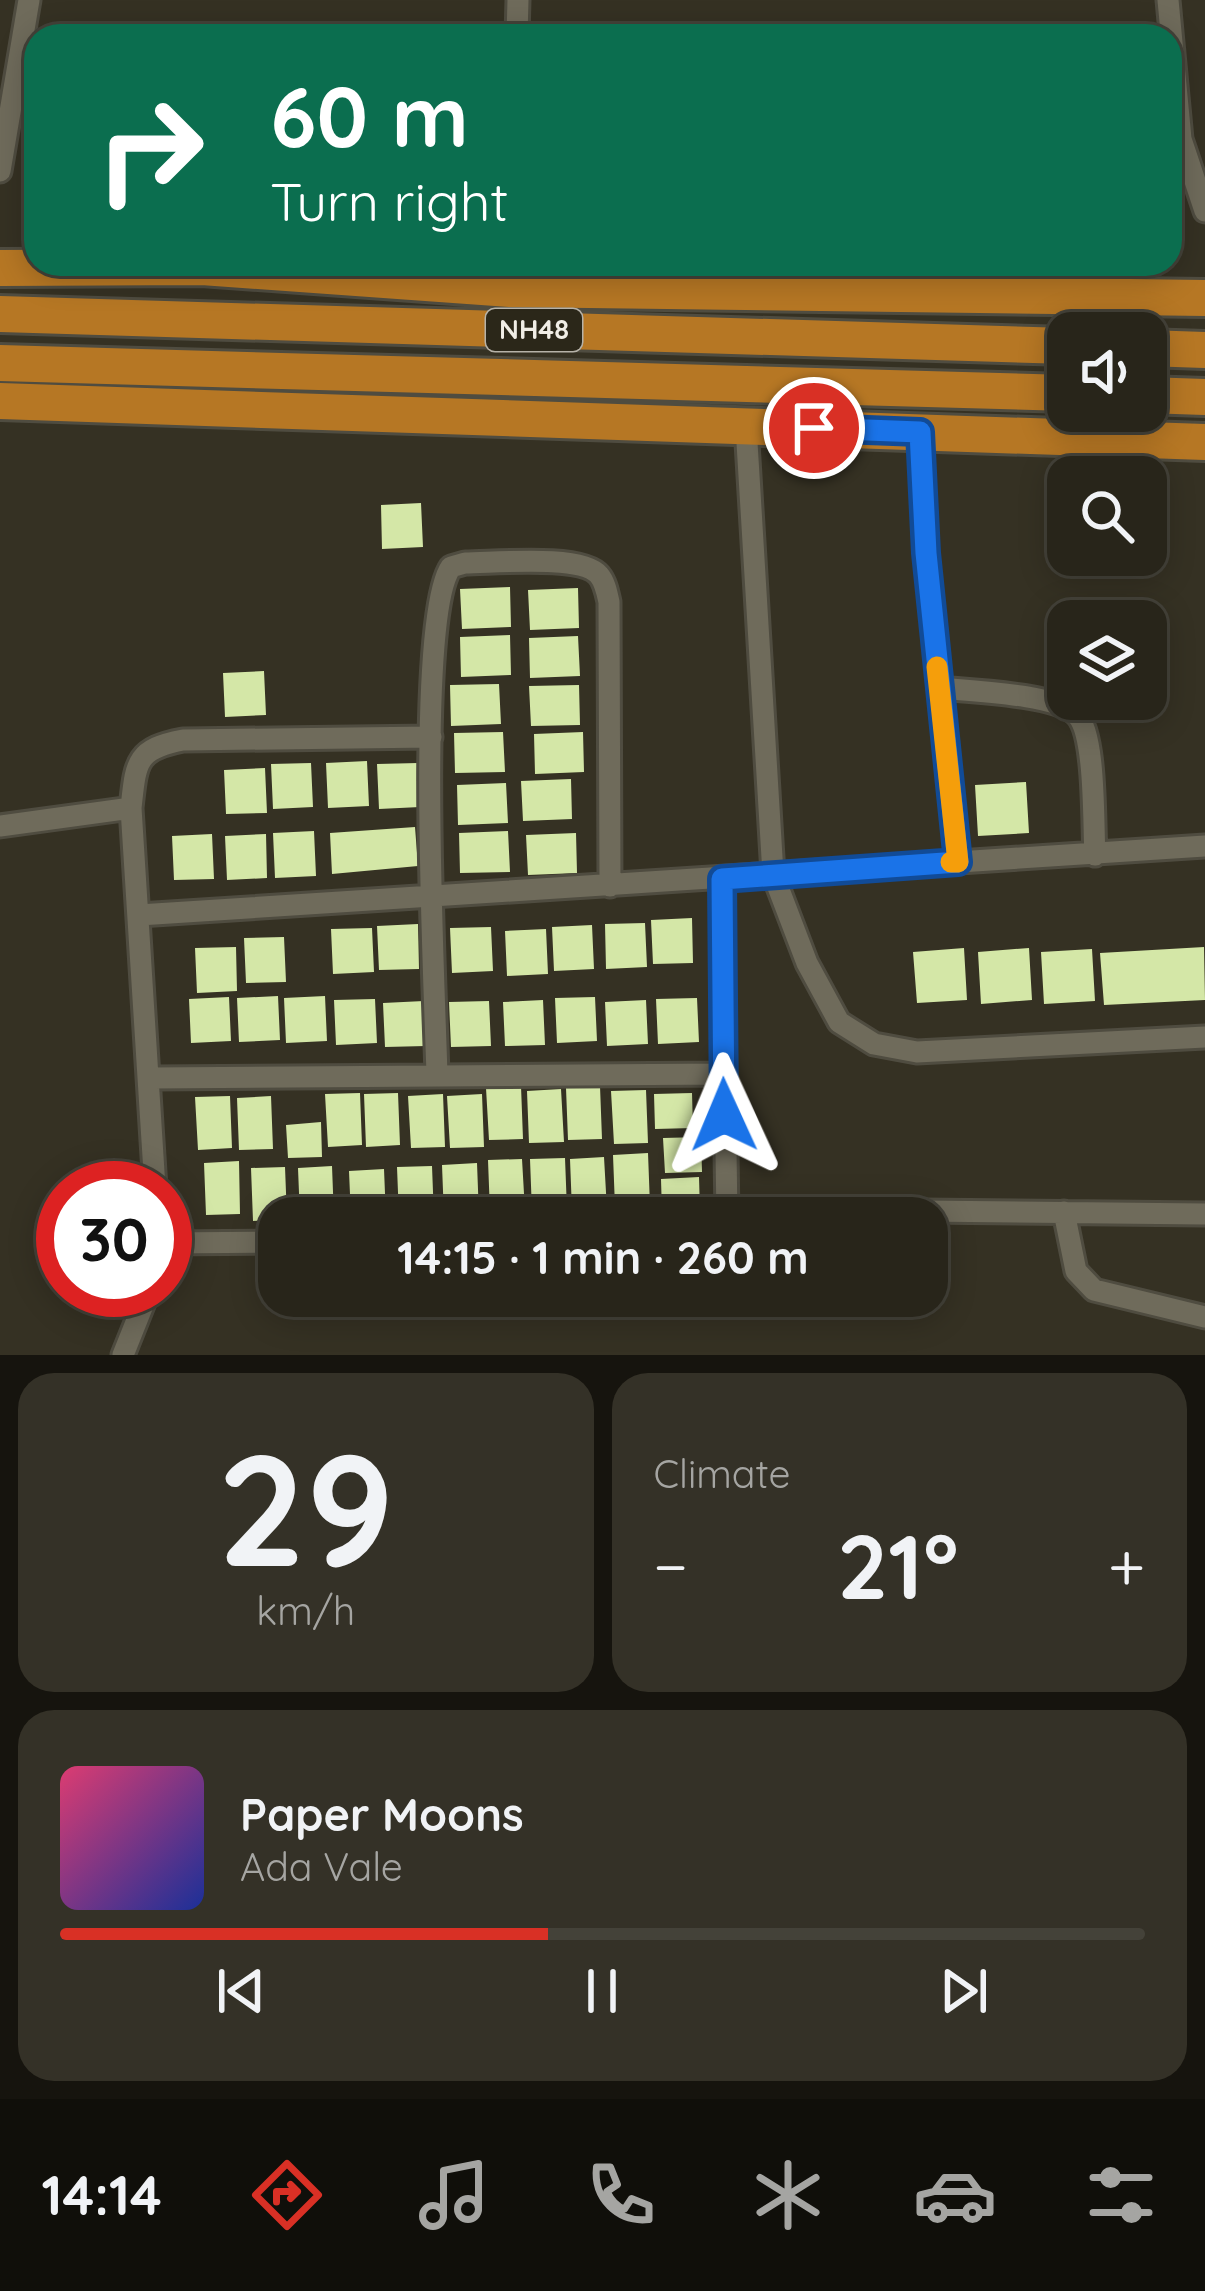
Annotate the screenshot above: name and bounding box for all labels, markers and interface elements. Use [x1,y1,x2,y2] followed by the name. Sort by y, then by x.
[270,63,469,168] text: 60 m
[72,72,228,228] icon: right
[270,167,509,235] text: Turn right
[486,309,582,351] road number: NH48
[1047,312,1167,720] map controls
[1047,312,1167,432] button: sound
[763,377,865,479] pin
[781,395,847,461] icon: arrive
[1047,456,1167,576] button: search
[1047,600,1167,720] button: layers
[661,1052,787,1178] position arrow
[36,1161,192,1317] speed limit sign: 30
[397,1229,809,1285] text: 14:15 · 1 min · 260 m
[217,1410,394,1605] text: 29
[654,1449,791,1498] text: Climate
[837,1509,959,1622] text: 21°
[654,1524,688,1607] text: −
[1108,1524,1145,1607] text: +
[256,1586,355,1635] text: km/h
[240,1786,524,1842] text: Paper Moons
[240,1842,403,1891] text: Ada Vale
[208,1958,274,2024] icon: previous
[569,1958,635,2024] icon: pause
[931,1958,997,2024] icon: next
[245,2153,329,2237] icon: directions
[412,2153,496,2237] icon: music
[579,2153,663,2237] icon: phone
[746,2153,830,2237] icon: climate
[913,2153,997,2237] icon: car
[1079,2153,1163,2237] icon: filters
[41,2161,162,2229] text: 14:14

